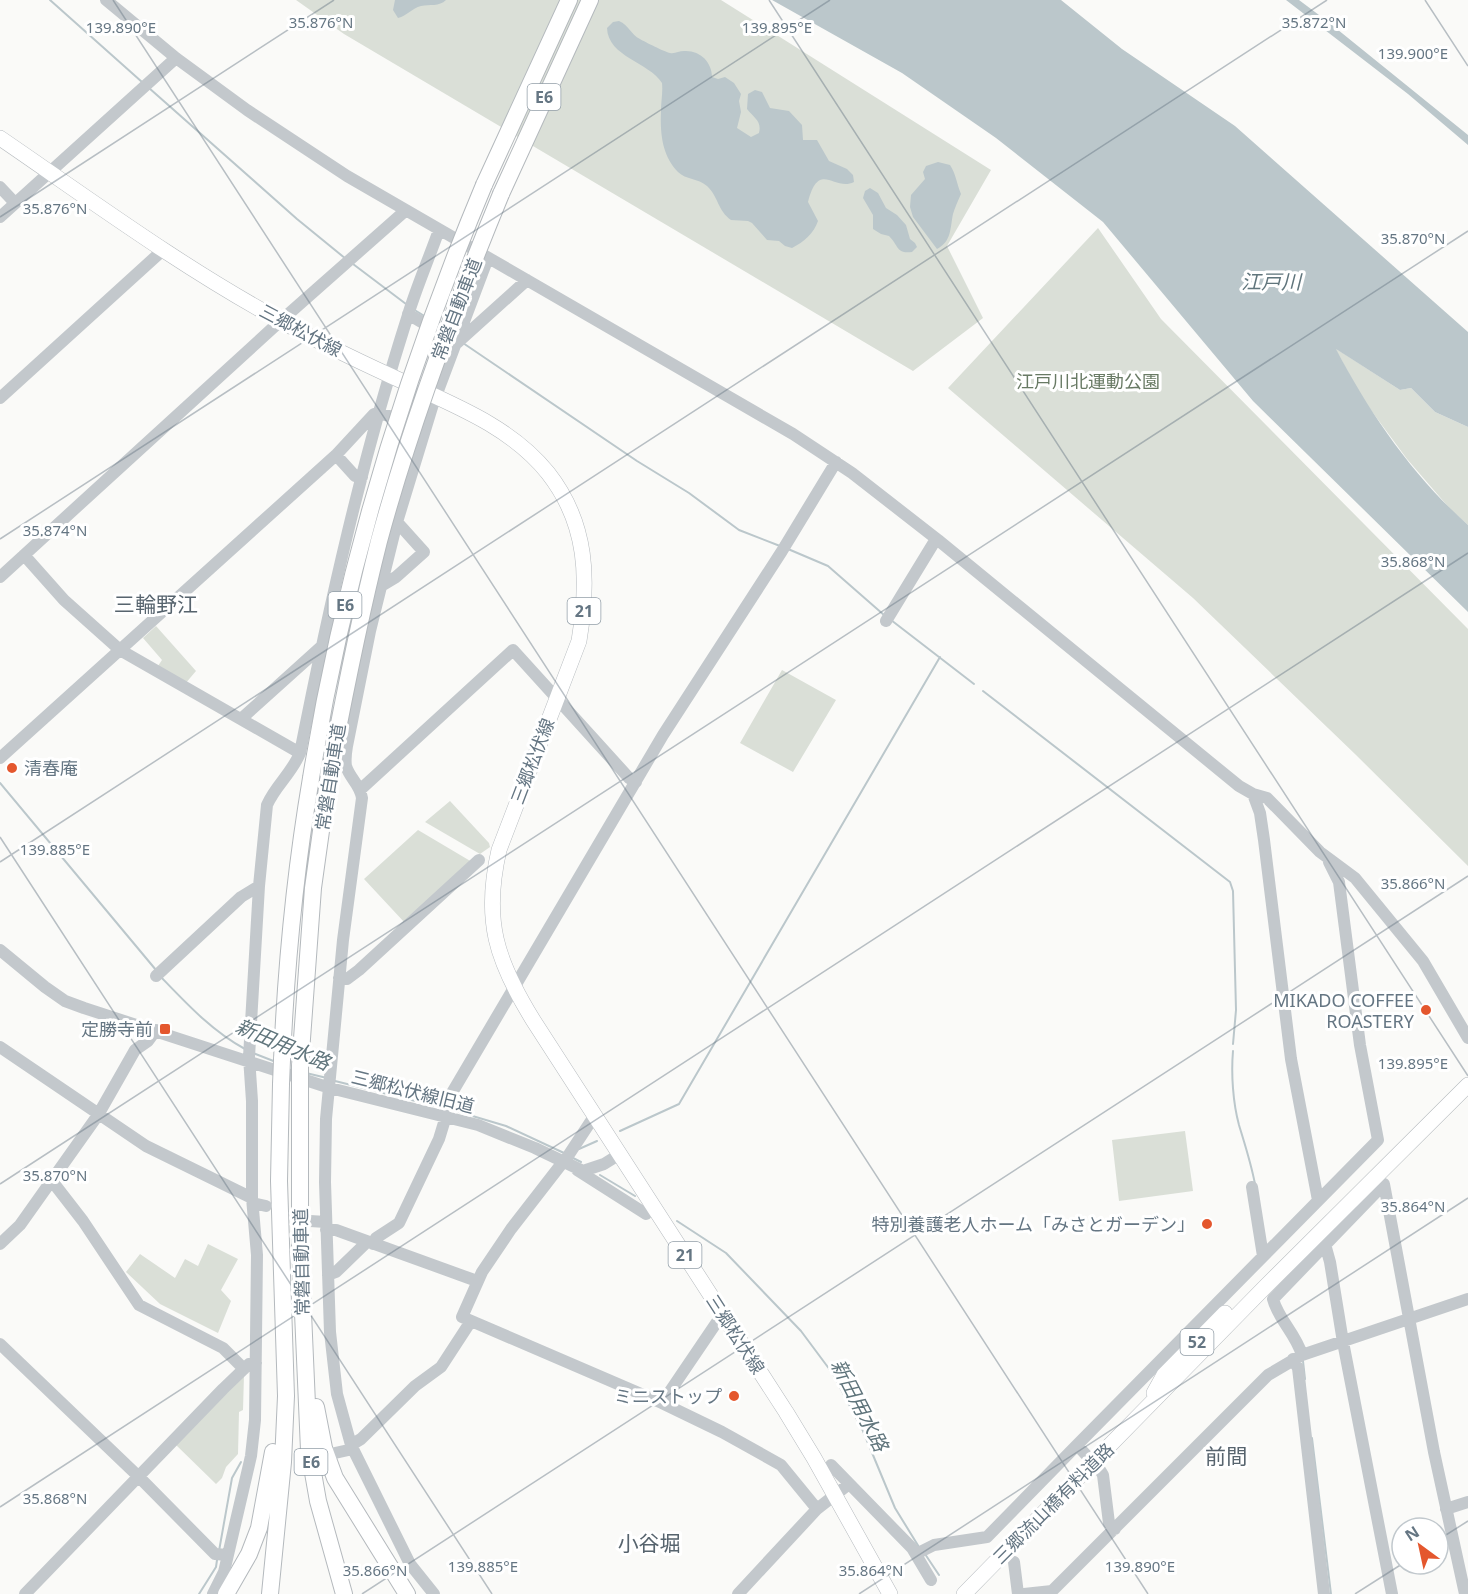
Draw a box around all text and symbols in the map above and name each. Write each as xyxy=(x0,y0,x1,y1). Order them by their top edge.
text: 35.876°N xyxy=(289,12,353,32)
text: 35.872°N xyxy=(1282,12,1346,32)
text: 139.890°E xyxy=(86,17,156,37)
text: 139.895°E xyxy=(742,17,812,37)
text: 139.900°E xyxy=(1378,43,1448,63)
road number: E6 xyxy=(528,84,560,110)
text: 35.876°N xyxy=(23,198,87,218)
text: 35.870°N xyxy=(1381,228,1445,248)
street label: 常磐自動車道 xyxy=(425,254,487,364)
water label: 江戸川 xyxy=(1241,268,1303,295)
street label: 三郷松伏線 xyxy=(256,298,346,362)
park label: 江戸川北運動公園 xyxy=(1016,369,1160,393)
text: 35.874°N xyxy=(23,520,87,540)
text: 35.868°N xyxy=(1381,551,1445,571)
district label: 三輪野江 xyxy=(114,590,198,618)
road number: E6 xyxy=(328,592,362,618)
road number: 21 xyxy=(568,598,600,624)
street label: 三郷松伏線 xyxy=(505,715,559,807)
street label: 常磐自動車道 xyxy=(310,722,350,832)
place label: 清春庵 xyxy=(24,756,78,780)
marker: 清春庵 xyxy=(5,761,19,775)
text: 139.885°E xyxy=(20,839,90,859)
text: 35.866°N xyxy=(1381,873,1445,893)
place label: MIKADO COFFEE ROASTERY xyxy=(1273,988,1415,1033)
marker: MIKADO COFFEE ROASTERY xyxy=(1419,1003,1433,1017)
water label: 新田用水路 xyxy=(232,1012,336,1077)
place label: 定勝寺前 xyxy=(81,1017,153,1041)
marker: 定勝寺前 xyxy=(158,1022,172,1036)
text: 139.895°E xyxy=(1378,1053,1448,1073)
street label: 三郷松伏線旧道 xyxy=(349,1064,477,1118)
text: 35.870°N xyxy=(23,1165,87,1185)
text: 35.864°N xyxy=(1381,1196,1445,1216)
street label: 常磐自動車道 xyxy=(288,1208,314,1316)
place label: 特別養護老人ホーム「みさとガーデン」 xyxy=(872,1212,1195,1236)
marker: 特別養護老人ホーム「みさとガーデン」 xyxy=(1200,1217,1214,1231)
road number: 21 xyxy=(668,1242,702,1268)
street label: 三郷松伏線 xyxy=(701,1290,771,1378)
road number: 52 xyxy=(1180,1329,1214,1355)
water label: 新田用水路 xyxy=(825,1354,896,1457)
place label: ミニストップ xyxy=(614,1384,722,1408)
marker: ミニストップ xyxy=(727,1389,741,1403)
street label: 三郷流山橋有料道路 xyxy=(987,1437,1119,1569)
district label: 前間 xyxy=(1205,1442,1247,1470)
road number: E6 xyxy=(294,1449,328,1475)
text: 35.868°N xyxy=(23,1488,87,1508)
north arrow xyxy=(1390,1516,1450,1576)
text: N xyxy=(1400,1521,1423,1546)
district label: 小谷堀 xyxy=(618,1529,681,1557)
text: 139.885°E xyxy=(448,1556,518,1576)
text: 139.890°E xyxy=(1105,1556,1175,1576)
text: 35.866°N xyxy=(343,1560,407,1580)
text: 35.864°N xyxy=(839,1560,903,1580)

